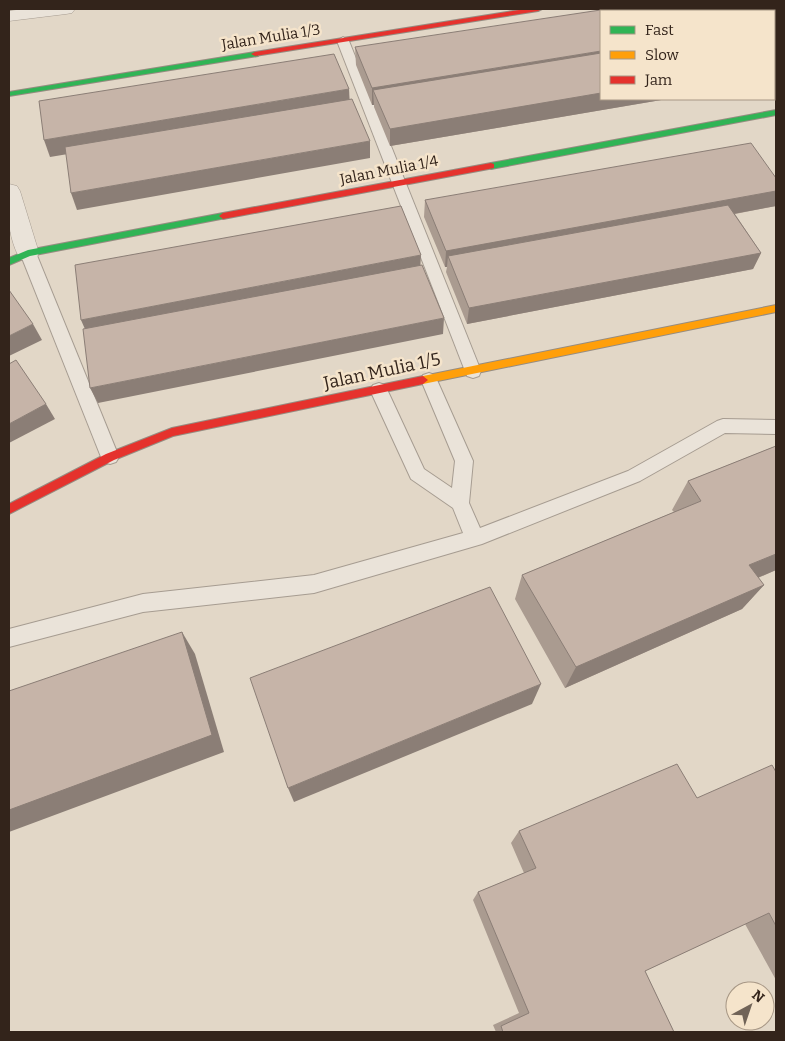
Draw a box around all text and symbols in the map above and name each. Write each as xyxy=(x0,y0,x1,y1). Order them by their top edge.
legend xyxy=(600,10,775,100)
street label: Jalan Mulia 1/3 xyxy=(219,20,322,54)
text: Fast xyxy=(645,21,674,39)
text: Slow xyxy=(645,46,680,64)
text: Jam xyxy=(644,71,673,89)
street label: Jalan Mulia 1/4 xyxy=(337,152,440,189)
street label: Jalan Mulia 1/5 xyxy=(321,348,442,394)
north arrow xyxy=(725,981,775,1031)
text: N xyxy=(748,986,768,1007)

